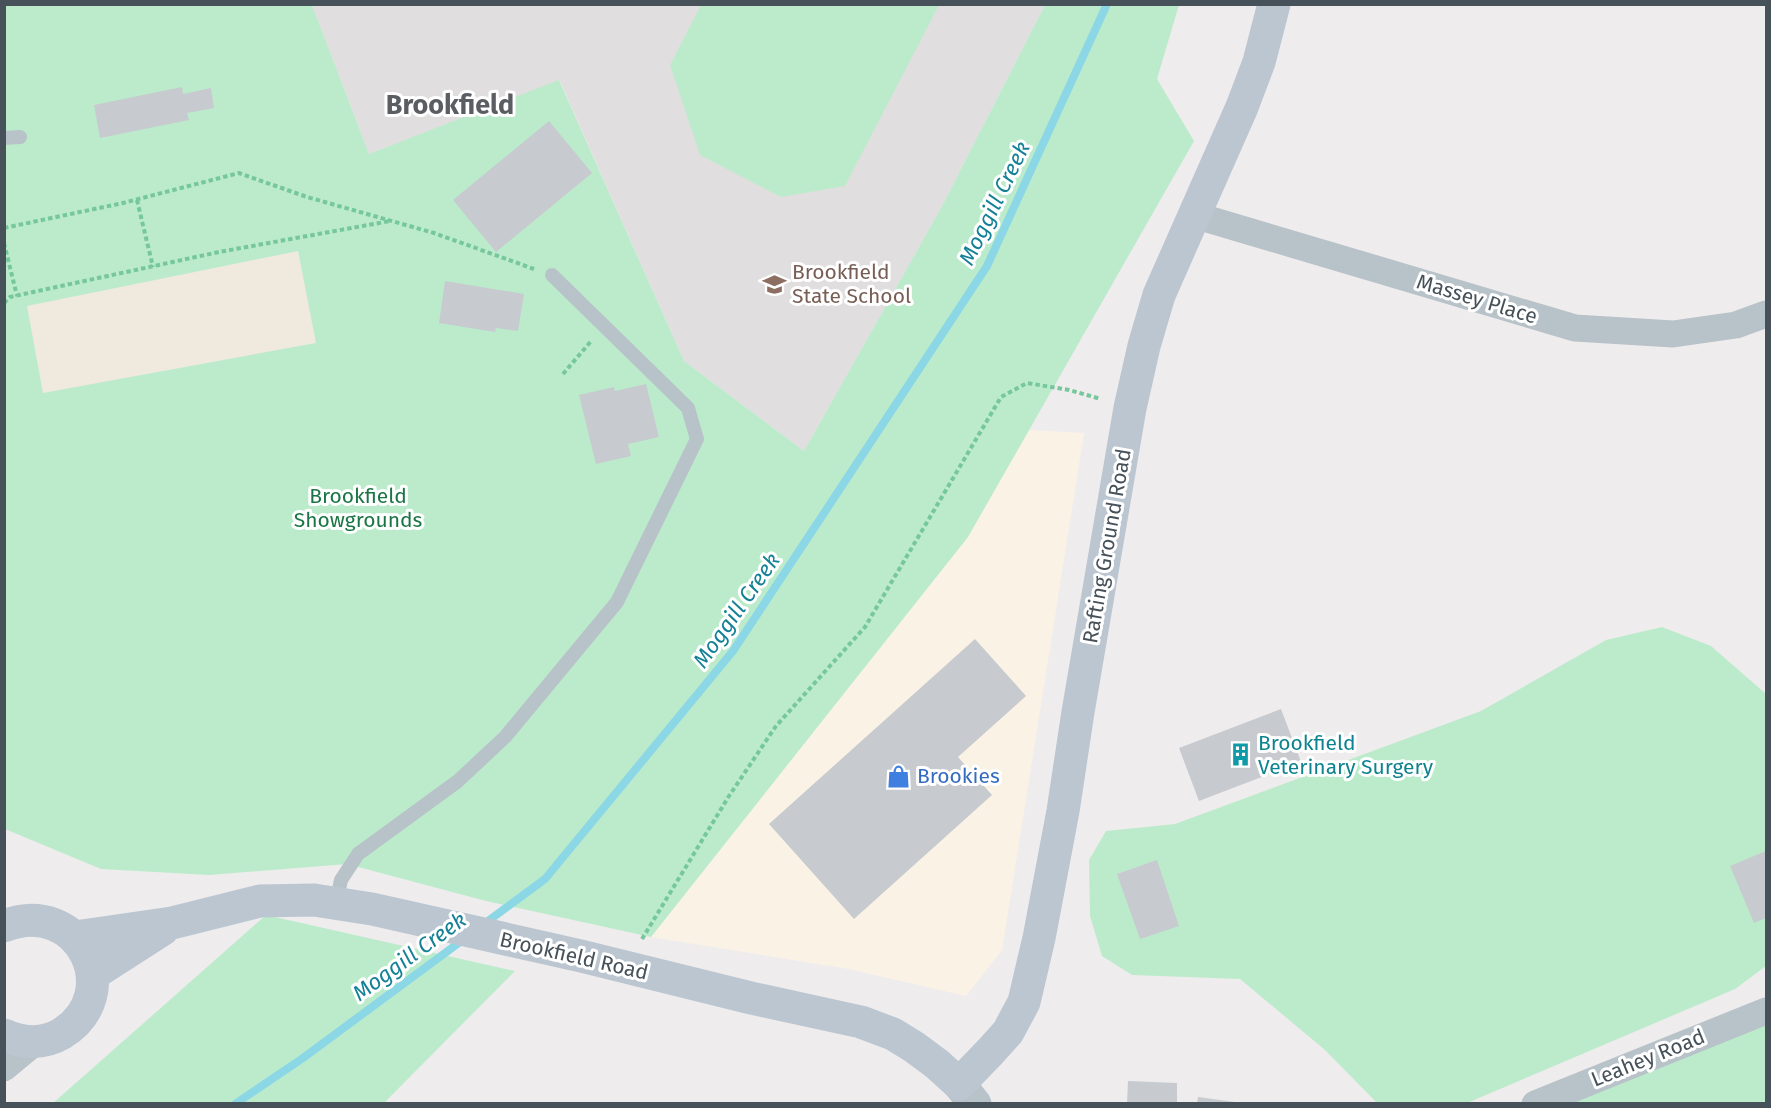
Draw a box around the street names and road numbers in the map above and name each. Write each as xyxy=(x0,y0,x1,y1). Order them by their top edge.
street label: Massey Place xyxy=(1414,268,1540,330)
street label: Rafting Ground Road xyxy=(1077,447,1137,645)
street label: Brookfield Road xyxy=(497,926,651,986)
street label: Leahey Road xyxy=(1587,1023,1709,1093)

